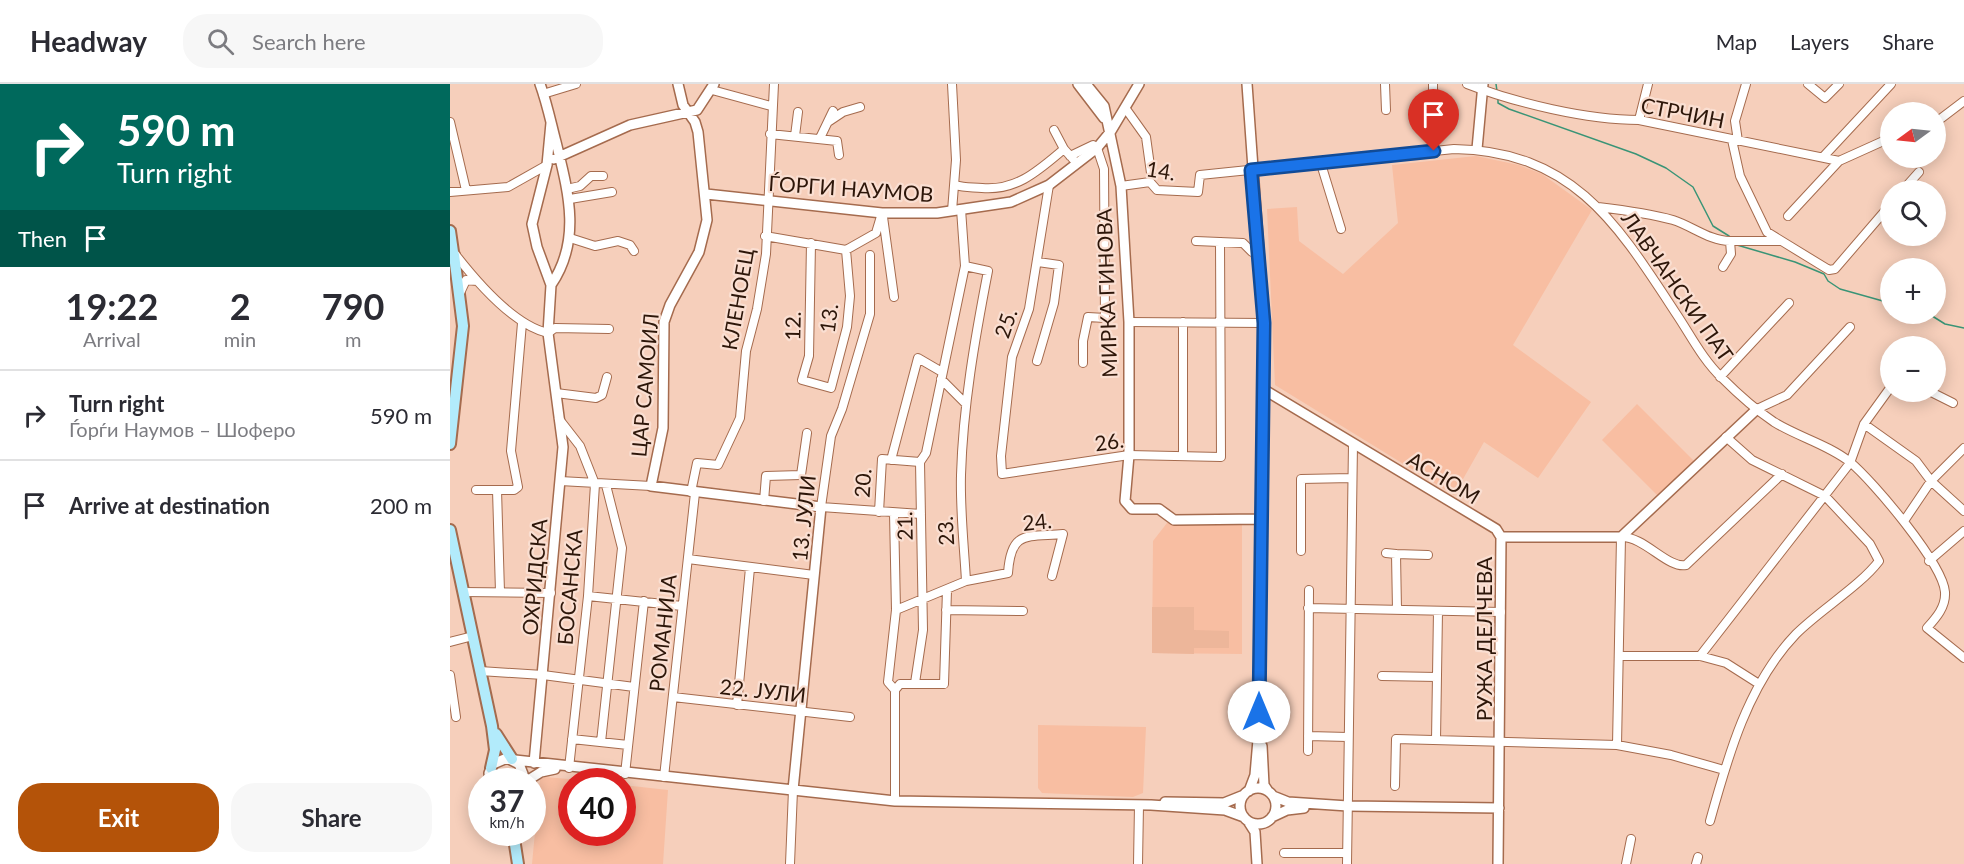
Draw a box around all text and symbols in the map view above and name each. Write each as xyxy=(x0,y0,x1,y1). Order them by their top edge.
search box xyxy=(183,14,603,68)
text: Headway xyxy=(30,24,147,58)
icon: search xyxy=(204,25,237,58)
text: Search here xyxy=(252,28,366,55)
text: Map xyxy=(1716,29,1757,54)
text: Layers xyxy=(1790,29,1849,54)
text: Share xyxy=(1882,29,1934,54)
pin xyxy=(1408,89,1459,151)
street label: СТРЧИН xyxy=(1639,92,1727,132)
icon: arrive xyxy=(1417,98,1450,131)
north arrow xyxy=(1880,102,1946,168)
map controls xyxy=(1880,102,1946,402)
text: 590 m xyxy=(117,105,235,155)
icon: right xyxy=(18,108,96,186)
street label: 14. xyxy=(1145,155,1177,185)
text: Turn right xyxy=(117,156,232,189)
street label: ЃОРГИ НАУМОВ xyxy=(768,170,934,206)
button: search xyxy=(1880,180,1946,246)
street label: ЛАВЧАНСКИ ПАТ xyxy=(1616,205,1739,366)
street label: МИРКА ГИНОВА xyxy=(1091,207,1121,378)
icon: arrive xyxy=(79,222,112,255)
text: Then xyxy=(18,225,67,252)
street label: КЛЕНОЕЦ xyxy=(716,246,758,352)
button: + xyxy=(1880,258,1946,324)
text: 19:22 xyxy=(66,284,158,328)
text: 2 xyxy=(230,284,251,328)
text: 790 xyxy=(322,284,384,328)
street label: 13. xyxy=(814,302,842,334)
street label: 25. xyxy=(988,305,1022,341)
street label: 12. xyxy=(779,311,805,341)
street label: ЦАР САМОИЛ xyxy=(625,312,663,458)
text: Arrival xyxy=(83,327,141,351)
text: min xyxy=(224,327,256,351)
text: m xyxy=(345,327,361,351)
button: − xyxy=(1880,336,1946,402)
text: Turn right xyxy=(69,390,164,417)
icon: right xyxy=(18,399,51,432)
text: 590 m xyxy=(370,402,432,429)
text: Ѓорѓи Наумов – Шоферо xyxy=(69,417,296,441)
street label: 26. xyxy=(1093,427,1125,455)
street label: АСНОМ xyxy=(1403,446,1485,508)
street label: 20. xyxy=(849,467,875,499)
street label: 13. ЈУЛИ xyxy=(786,474,820,562)
icon: arrive xyxy=(18,489,51,522)
text: Arrive at destination xyxy=(69,492,270,519)
text: 200 m xyxy=(370,492,432,519)
street label: 24. xyxy=(1021,507,1053,535)
street label: 21. xyxy=(891,511,917,541)
street label: 23. xyxy=(932,516,958,546)
street label: ОХРИДСКА xyxy=(516,517,552,636)
street label: БОСАНСКА xyxy=(551,527,587,646)
street label: РУЖА ДЕЛЧЕВА xyxy=(1471,556,1496,721)
street label: РОМАНИЈА xyxy=(643,572,681,693)
street label: 22. ЈУЛИ xyxy=(719,673,807,707)
position arrow xyxy=(1227,680,1291,744)
speed limit sign: 40 xyxy=(558,768,636,846)
text: 37 xyxy=(490,782,524,818)
button: Exit xyxy=(18,783,219,852)
button: Share xyxy=(231,783,432,852)
text: km/h xyxy=(489,813,525,831)

